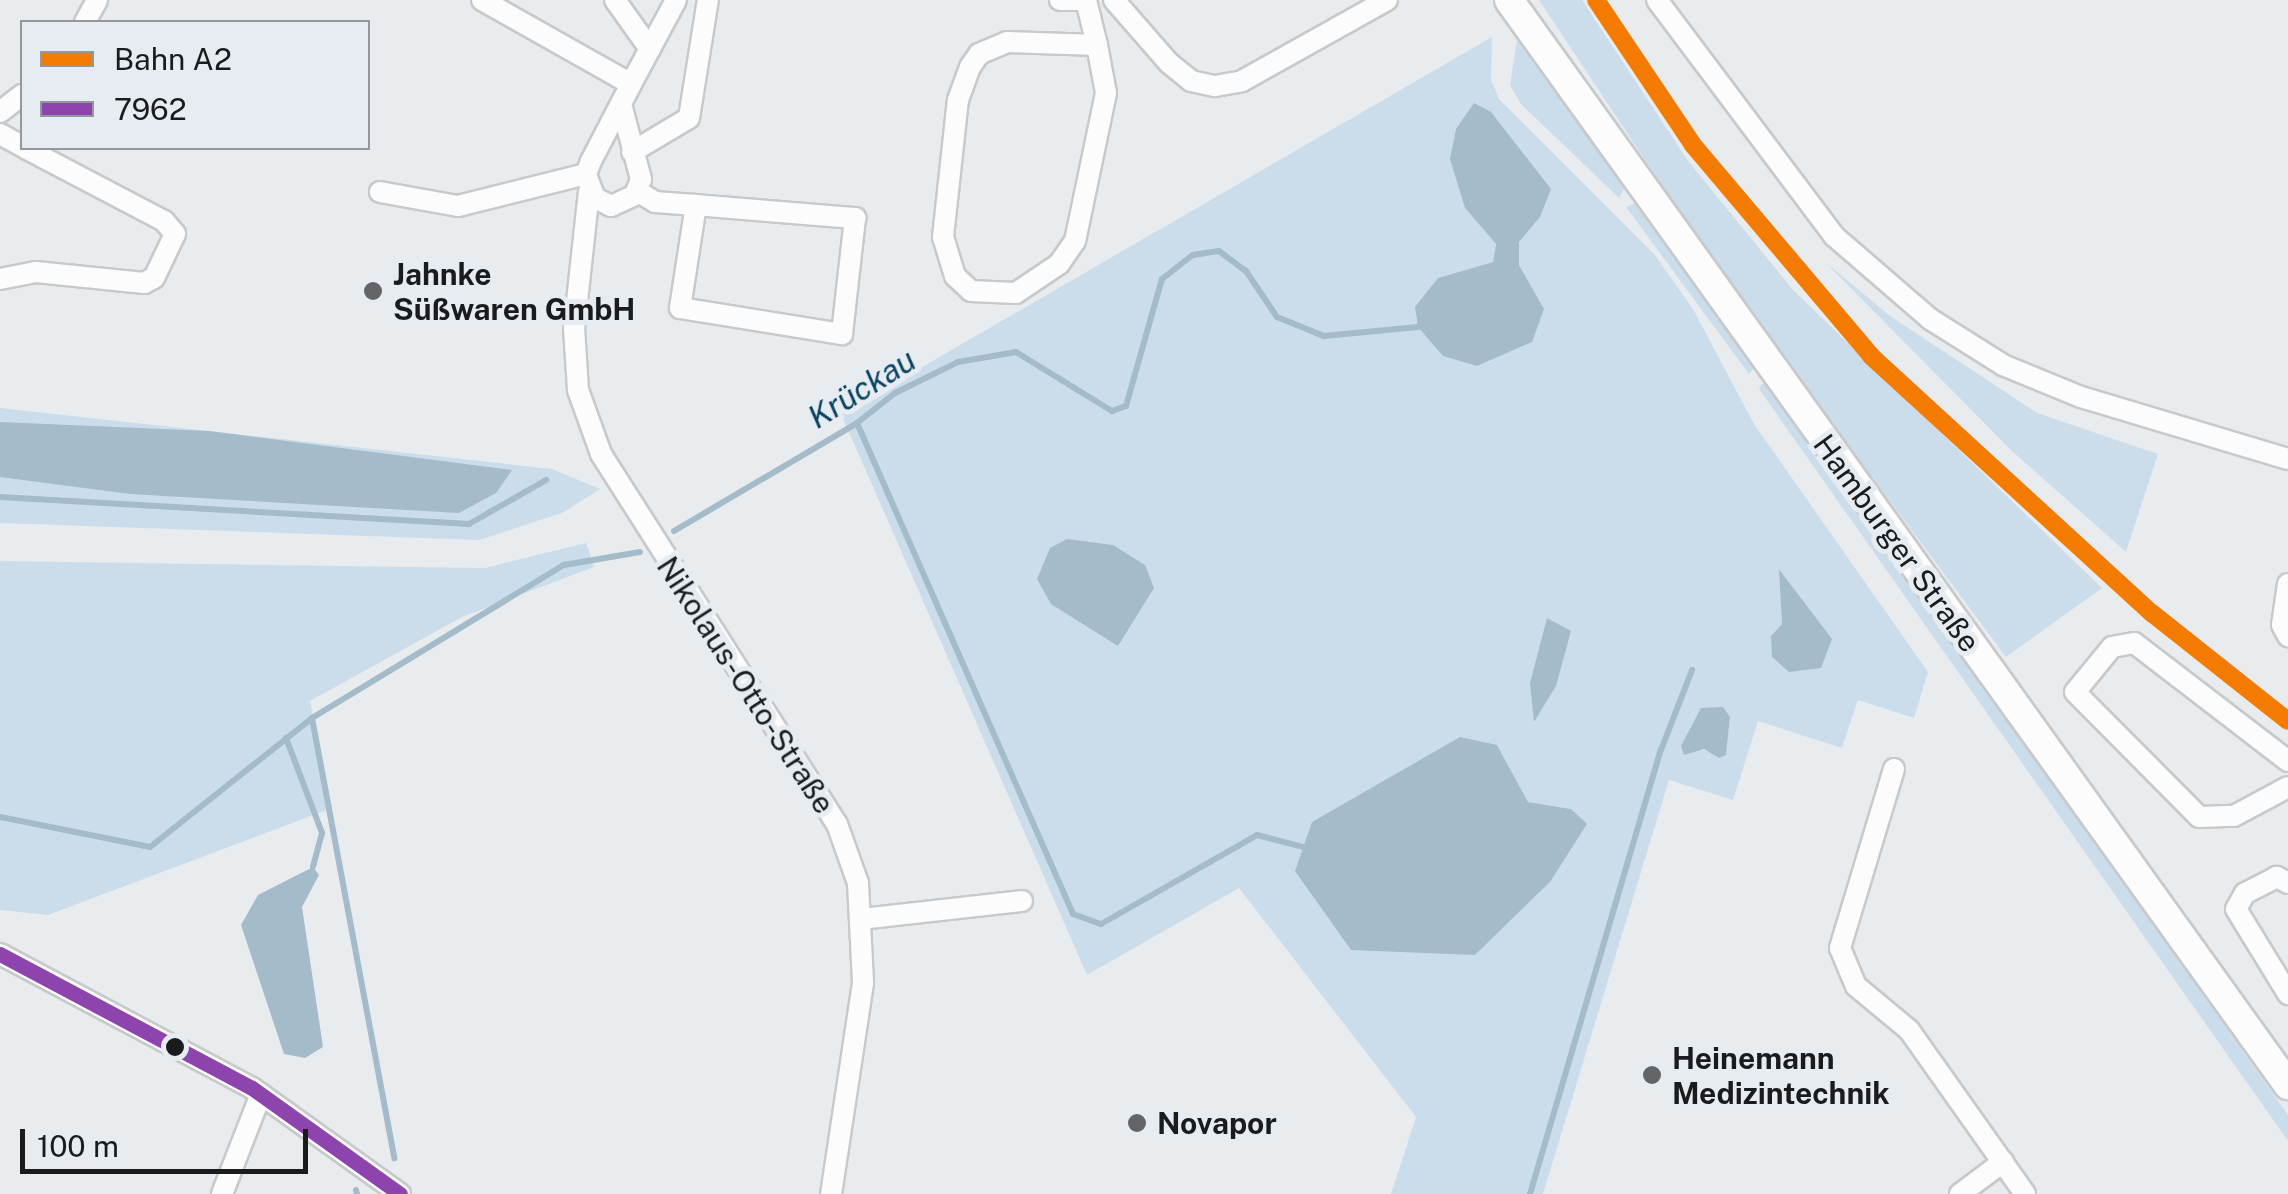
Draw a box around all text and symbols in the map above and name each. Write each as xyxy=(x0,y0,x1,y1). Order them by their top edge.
legend xyxy=(20,20,370,150)
text: Bahn A2 xyxy=(114,41,232,77)
text: 7962 xyxy=(114,91,187,127)
place label: Jahnke Süßwaren GmbH xyxy=(393,256,635,326)
marker: Jahnke Süßwaren GmbH xyxy=(362,280,384,302)
water label: Krückau xyxy=(801,341,923,437)
street label: Hamburger Straße xyxy=(1806,427,1988,659)
street label: Nikolaus-Otto-Straße xyxy=(650,550,842,820)
unlabelled marker xyxy=(165,1037,185,1057)
place label: Heinemann Medizintechnik xyxy=(1672,1040,1890,1110)
marker: Heinemann Medizintechnik xyxy=(1641,1064,1663,1086)
place label: Novapor xyxy=(1157,1105,1277,1141)
scale bar xyxy=(25,1109,312,1171)
marker: Novapor xyxy=(1126,1112,1148,1134)
text: 100 m xyxy=(37,1128,119,1164)

